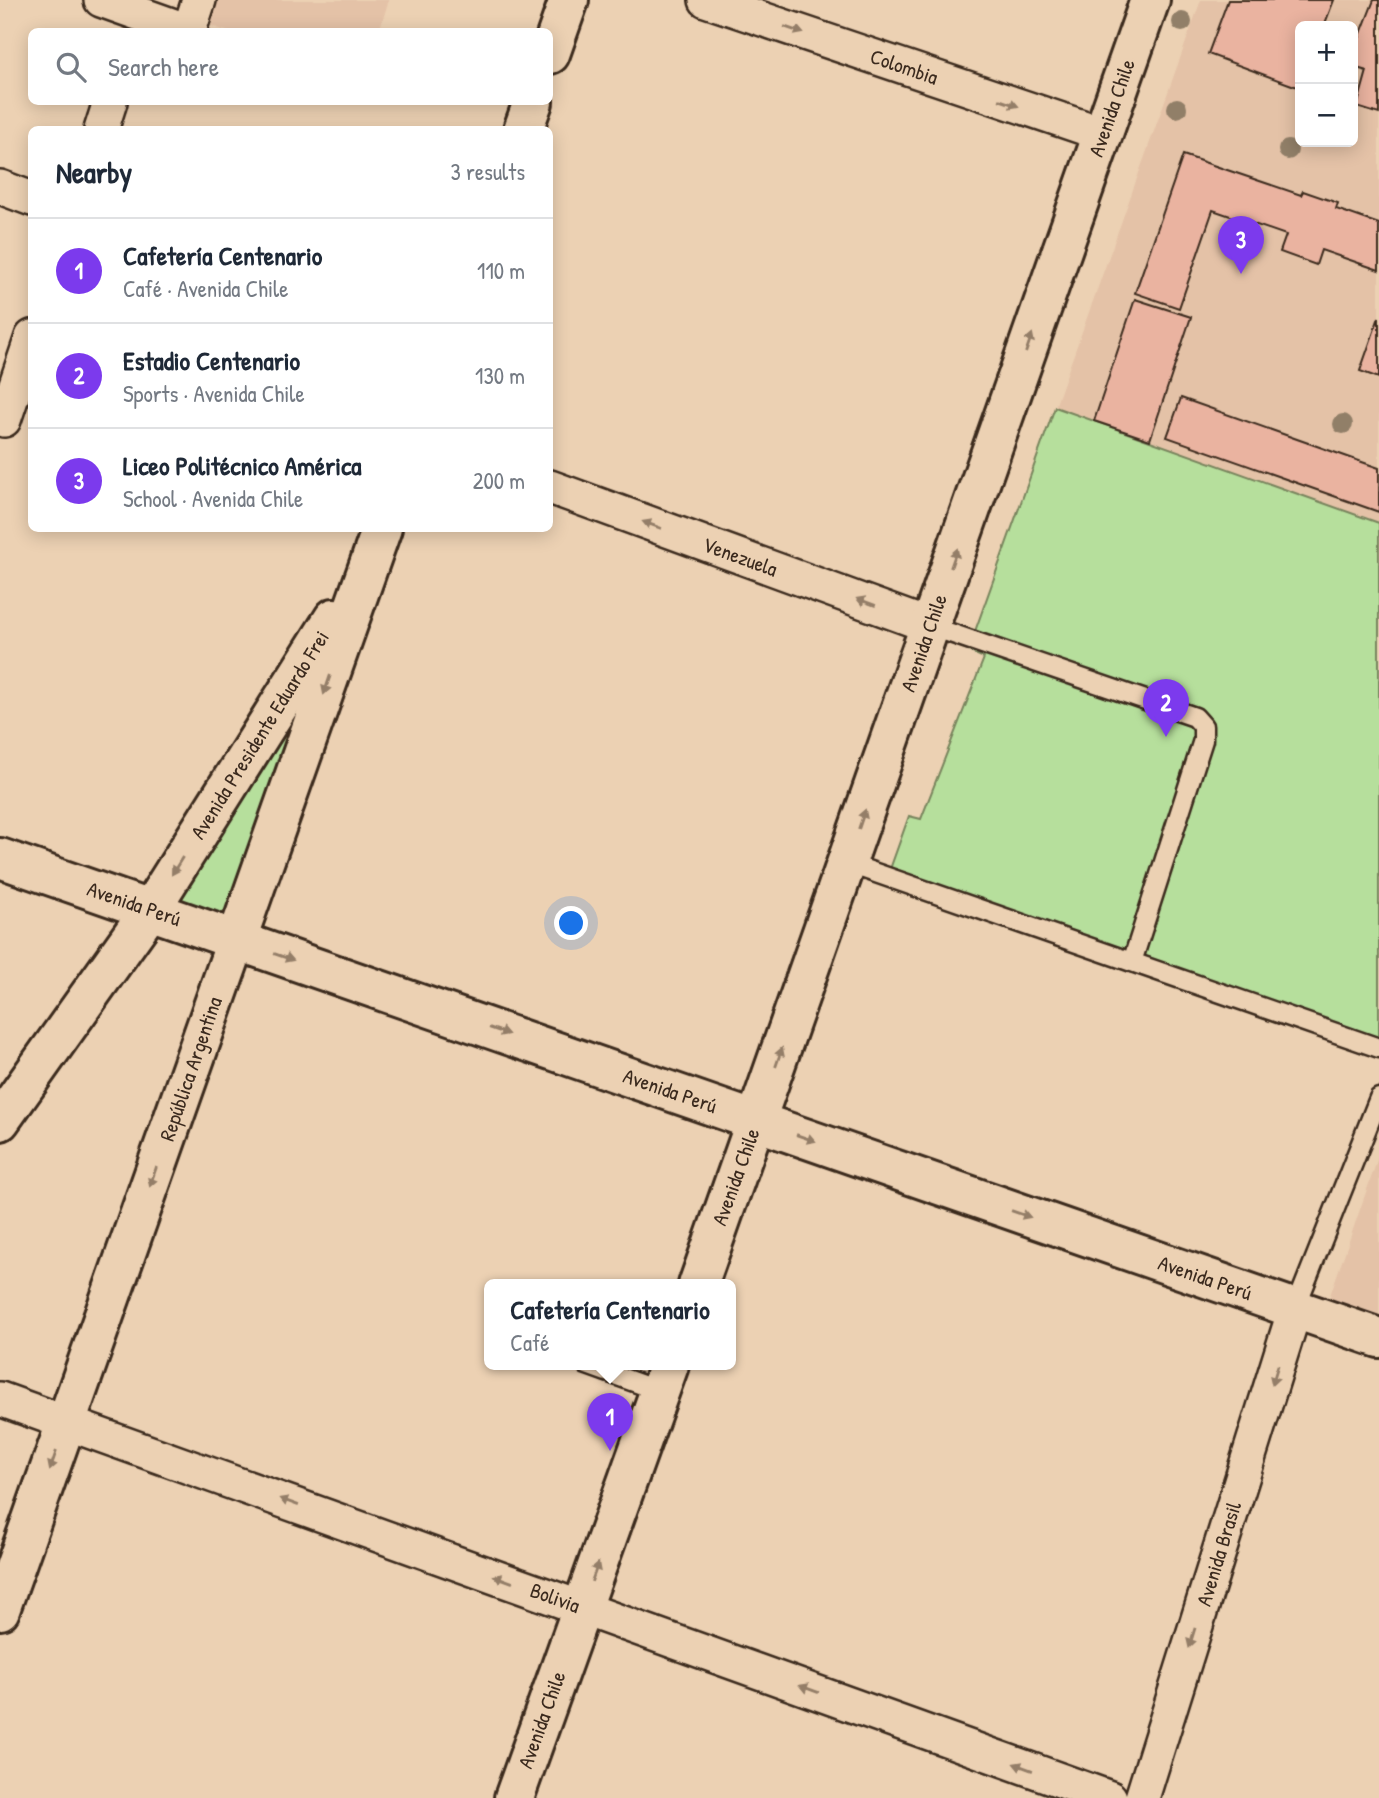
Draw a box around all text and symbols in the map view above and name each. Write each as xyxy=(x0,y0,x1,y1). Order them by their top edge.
map controls xyxy=(1295,21,1358,147)
button: + xyxy=(1295,21,1358,84)
one-way arrow xyxy=(783,25,804,36)
search box xyxy=(28,28,553,105)
street label: Colombia xyxy=(866,41,942,92)
icon: search xyxy=(52,48,90,86)
text: Search here xyxy=(108,49,219,84)
street label: Avenida Chile xyxy=(1081,55,1142,161)
button: − xyxy=(1295,84,1358,147)
one-way arrow xyxy=(999,98,1020,108)
text: Nearby xyxy=(56,152,132,192)
text: 3 results xyxy=(450,156,525,187)
pin: 3 xyxy=(1218,216,1264,274)
text: Cafetería Centenario xyxy=(123,238,322,273)
text: 1 xyxy=(75,255,83,286)
text: 110 m xyxy=(477,255,525,286)
text: Café · Avenida Chile xyxy=(123,273,288,304)
one-way arrow xyxy=(1024,333,1035,354)
text: Estadio Centenario xyxy=(123,343,300,378)
text: 2 xyxy=(74,360,84,391)
text: 130 m xyxy=(475,360,525,391)
text: Sports · Avenida Chile xyxy=(123,378,305,409)
text: Liceo Politécnico América xyxy=(123,448,361,483)
text: 3 xyxy=(74,465,84,496)
text: 200 m xyxy=(473,465,525,496)
text: School · Avenida Chile xyxy=(123,483,303,514)
one-way arrow xyxy=(642,519,663,530)
street label: Venezuela xyxy=(699,530,782,583)
one-way arrow xyxy=(949,547,960,568)
street label: Avenida Chile xyxy=(893,590,954,696)
one-way arrow xyxy=(855,597,876,608)
street label: Avenida Presidente Eduardo Frei xyxy=(183,625,336,845)
one-way arrow xyxy=(321,675,332,696)
pin: 2 xyxy=(1143,679,1189,737)
one-way arrow xyxy=(857,808,868,829)
one-way arrow xyxy=(171,857,184,876)
street label: Avenida Perú xyxy=(83,874,185,933)
your location xyxy=(554,906,588,940)
one-way arrow xyxy=(273,952,294,963)
street label: República Argentina xyxy=(152,993,229,1145)
one-way arrow xyxy=(488,1026,509,1037)
one-way arrow xyxy=(774,1046,785,1067)
street label: Avenida Perú xyxy=(619,1061,721,1120)
street label: Avenida Chile xyxy=(705,1124,767,1229)
one-way arrow xyxy=(796,1133,817,1144)
one-way arrow xyxy=(147,1167,158,1188)
one-way arrow xyxy=(1010,1208,1031,1219)
street label: Avenida Perú xyxy=(1154,1248,1256,1307)
popup xyxy=(484,1279,736,1370)
text: Cafetería Centenario xyxy=(510,1292,710,1327)
text: Café xyxy=(510,1327,549,1358)
one-way arrow xyxy=(1269,1364,1279,1385)
pin: 1 xyxy=(587,1393,633,1451)
one-way arrow xyxy=(47,1450,58,1471)
one-way arrow xyxy=(278,1496,299,1507)
street label: Avenida Brasil xyxy=(1189,1498,1248,1610)
one-way arrow xyxy=(590,1562,601,1583)
one-way arrow xyxy=(492,1573,513,1584)
street label: Bolivia xyxy=(526,1575,584,1620)
one-way arrow xyxy=(1187,1628,1197,1649)
street label: Avenida Chile xyxy=(511,1667,573,1772)
one-way arrow xyxy=(799,1683,820,1694)
one-way arrow xyxy=(1013,1761,1034,1772)

